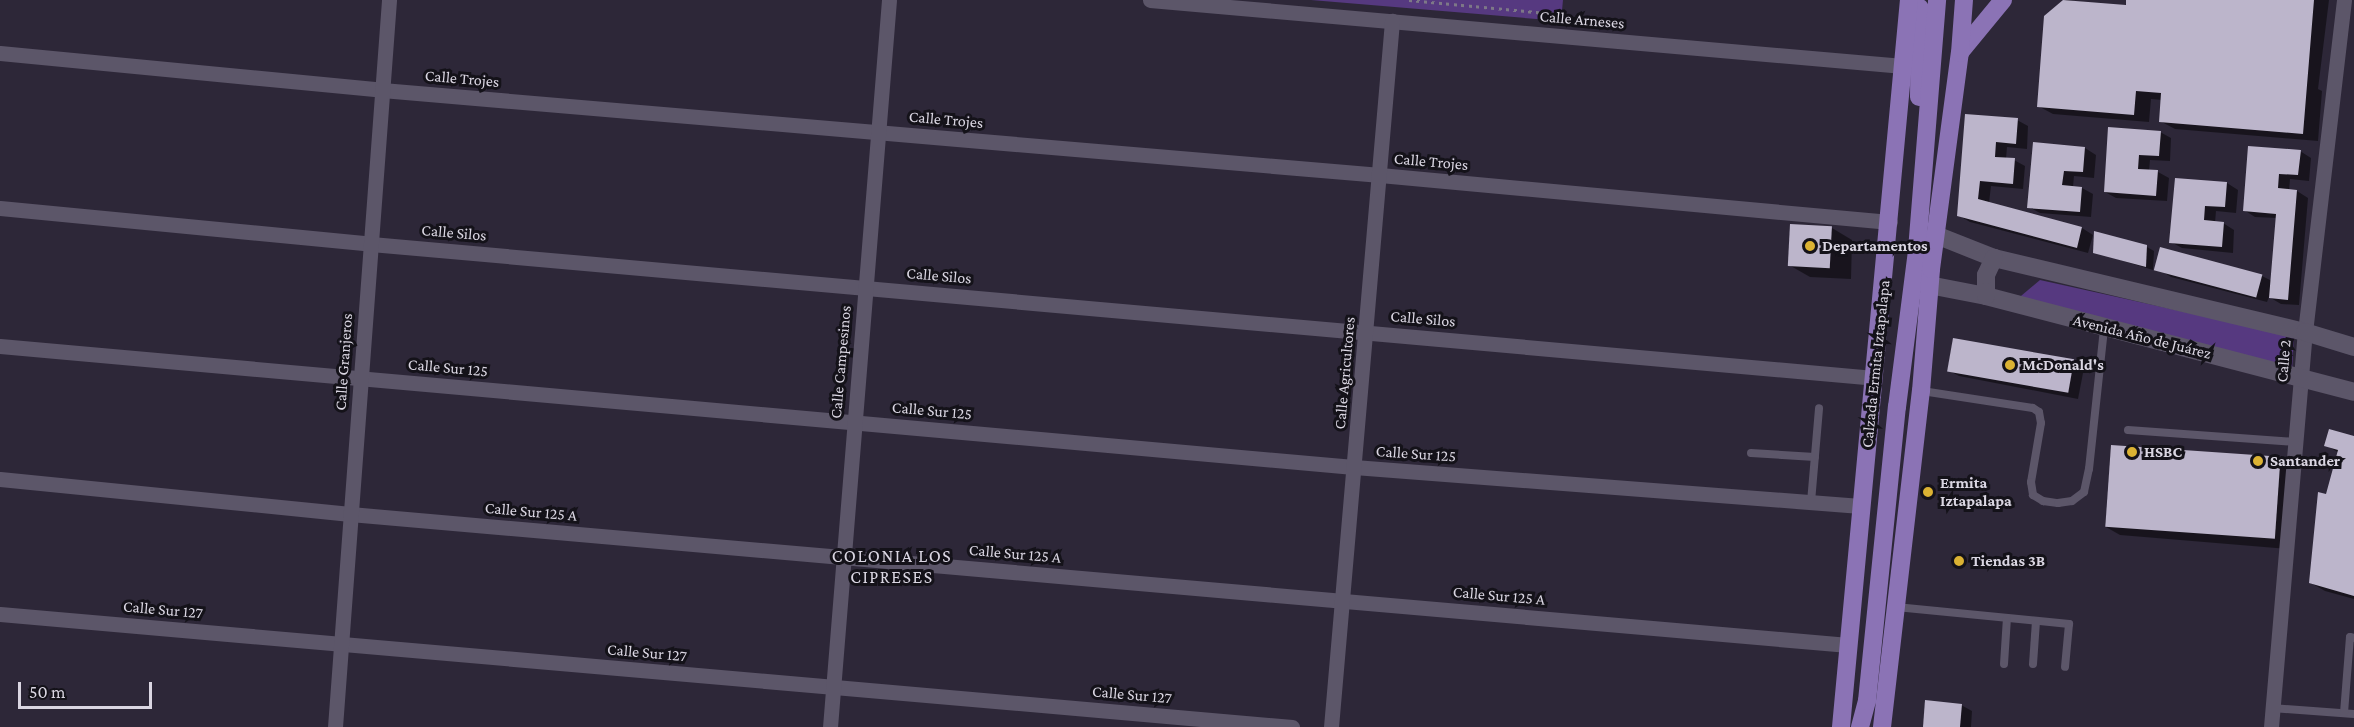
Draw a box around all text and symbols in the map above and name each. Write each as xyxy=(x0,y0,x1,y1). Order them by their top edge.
street label: Calle Arneses xyxy=(1539,7,1625,33)
street label: Calle Trojes xyxy=(424,66,500,92)
street label: Calle Trojes xyxy=(908,107,984,133)
street label: Calle Trojes xyxy=(1393,149,1469,175)
street label: Calle Silos xyxy=(421,221,487,245)
place label: Departamentos xyxy=(1822,236,1928,256)
marker: Departamentos xyxy=(1803,239,1817,253)
street label: Calle Silos xyxy=(906,264,972,288)
street label: Calzada Ermita Iztapalapa xyxy=(1858,279,1894,449)
street label: Calle Campesinos xyxy=(826,305,856,419)
street label: Calle Silos xyxy=(1390,307,1456,331)
street label: Avenida Año de Juárez xyxy=(2071,311,2213,363)
street label: Calle Granjeros xyxy=(331,313,357,411)
street label: Calle Agricultores xyxy=(1331,316,1359,430)
street label: Calle 2 xyxy=(2273,339,2295,383)
street label: Calle Sur 125 xyxy=(407,355,489,381)
place label: McDonald's xyxy=(2022,355,2104,375)
marker: McDonald's xyxy=(2003,358,2017,372)
street label: Calle Sur 125 xyxy=(891,398,973,424)
street label: Calle Sur 125 xyxy=(1375,442,1457,466)
place label: HSBC xyxy=(2144,442,2182,462)
marker: HSBC xyxy=(2125,445,2139,459)
place label: Santander xyxy=(2270,451,2340,471)
marker: Santander xyxy=(2251,454,2265,468)
place label: Ermita Iztapalapa xyxy=(1940,473,2012,511)
marker: Ermita Iztapalapa xyxy=(1921,485,1935,499)
street label: Calle Sur 125 A xyxy=(484,498,578,526)
street label: Calle Sur 125 A xyxy=(968,540,1062,568)
district label: COLONIA LOS CIPRESES xyxy=(832,546,952,588)
place label: Tiendas 3B xyxy=(1971,551,2045,571)
marker: Tiendas 3B xyxy=(1952,554,1966,568)
street label: Calle Sur 125 A xyxy=(1452,582,1546,610)
street label: Calle Sur 127 xyxy=(122,597,204,623)
street label: Calle Sur 127 xyxy=(606,640,688,666)
scale bar xyxy=(21,670,154,708)
text: 50 m xyxy=(29,682,66,702)
street label: Calle Sur 127 xyxy=(1091,682,1173,708)

